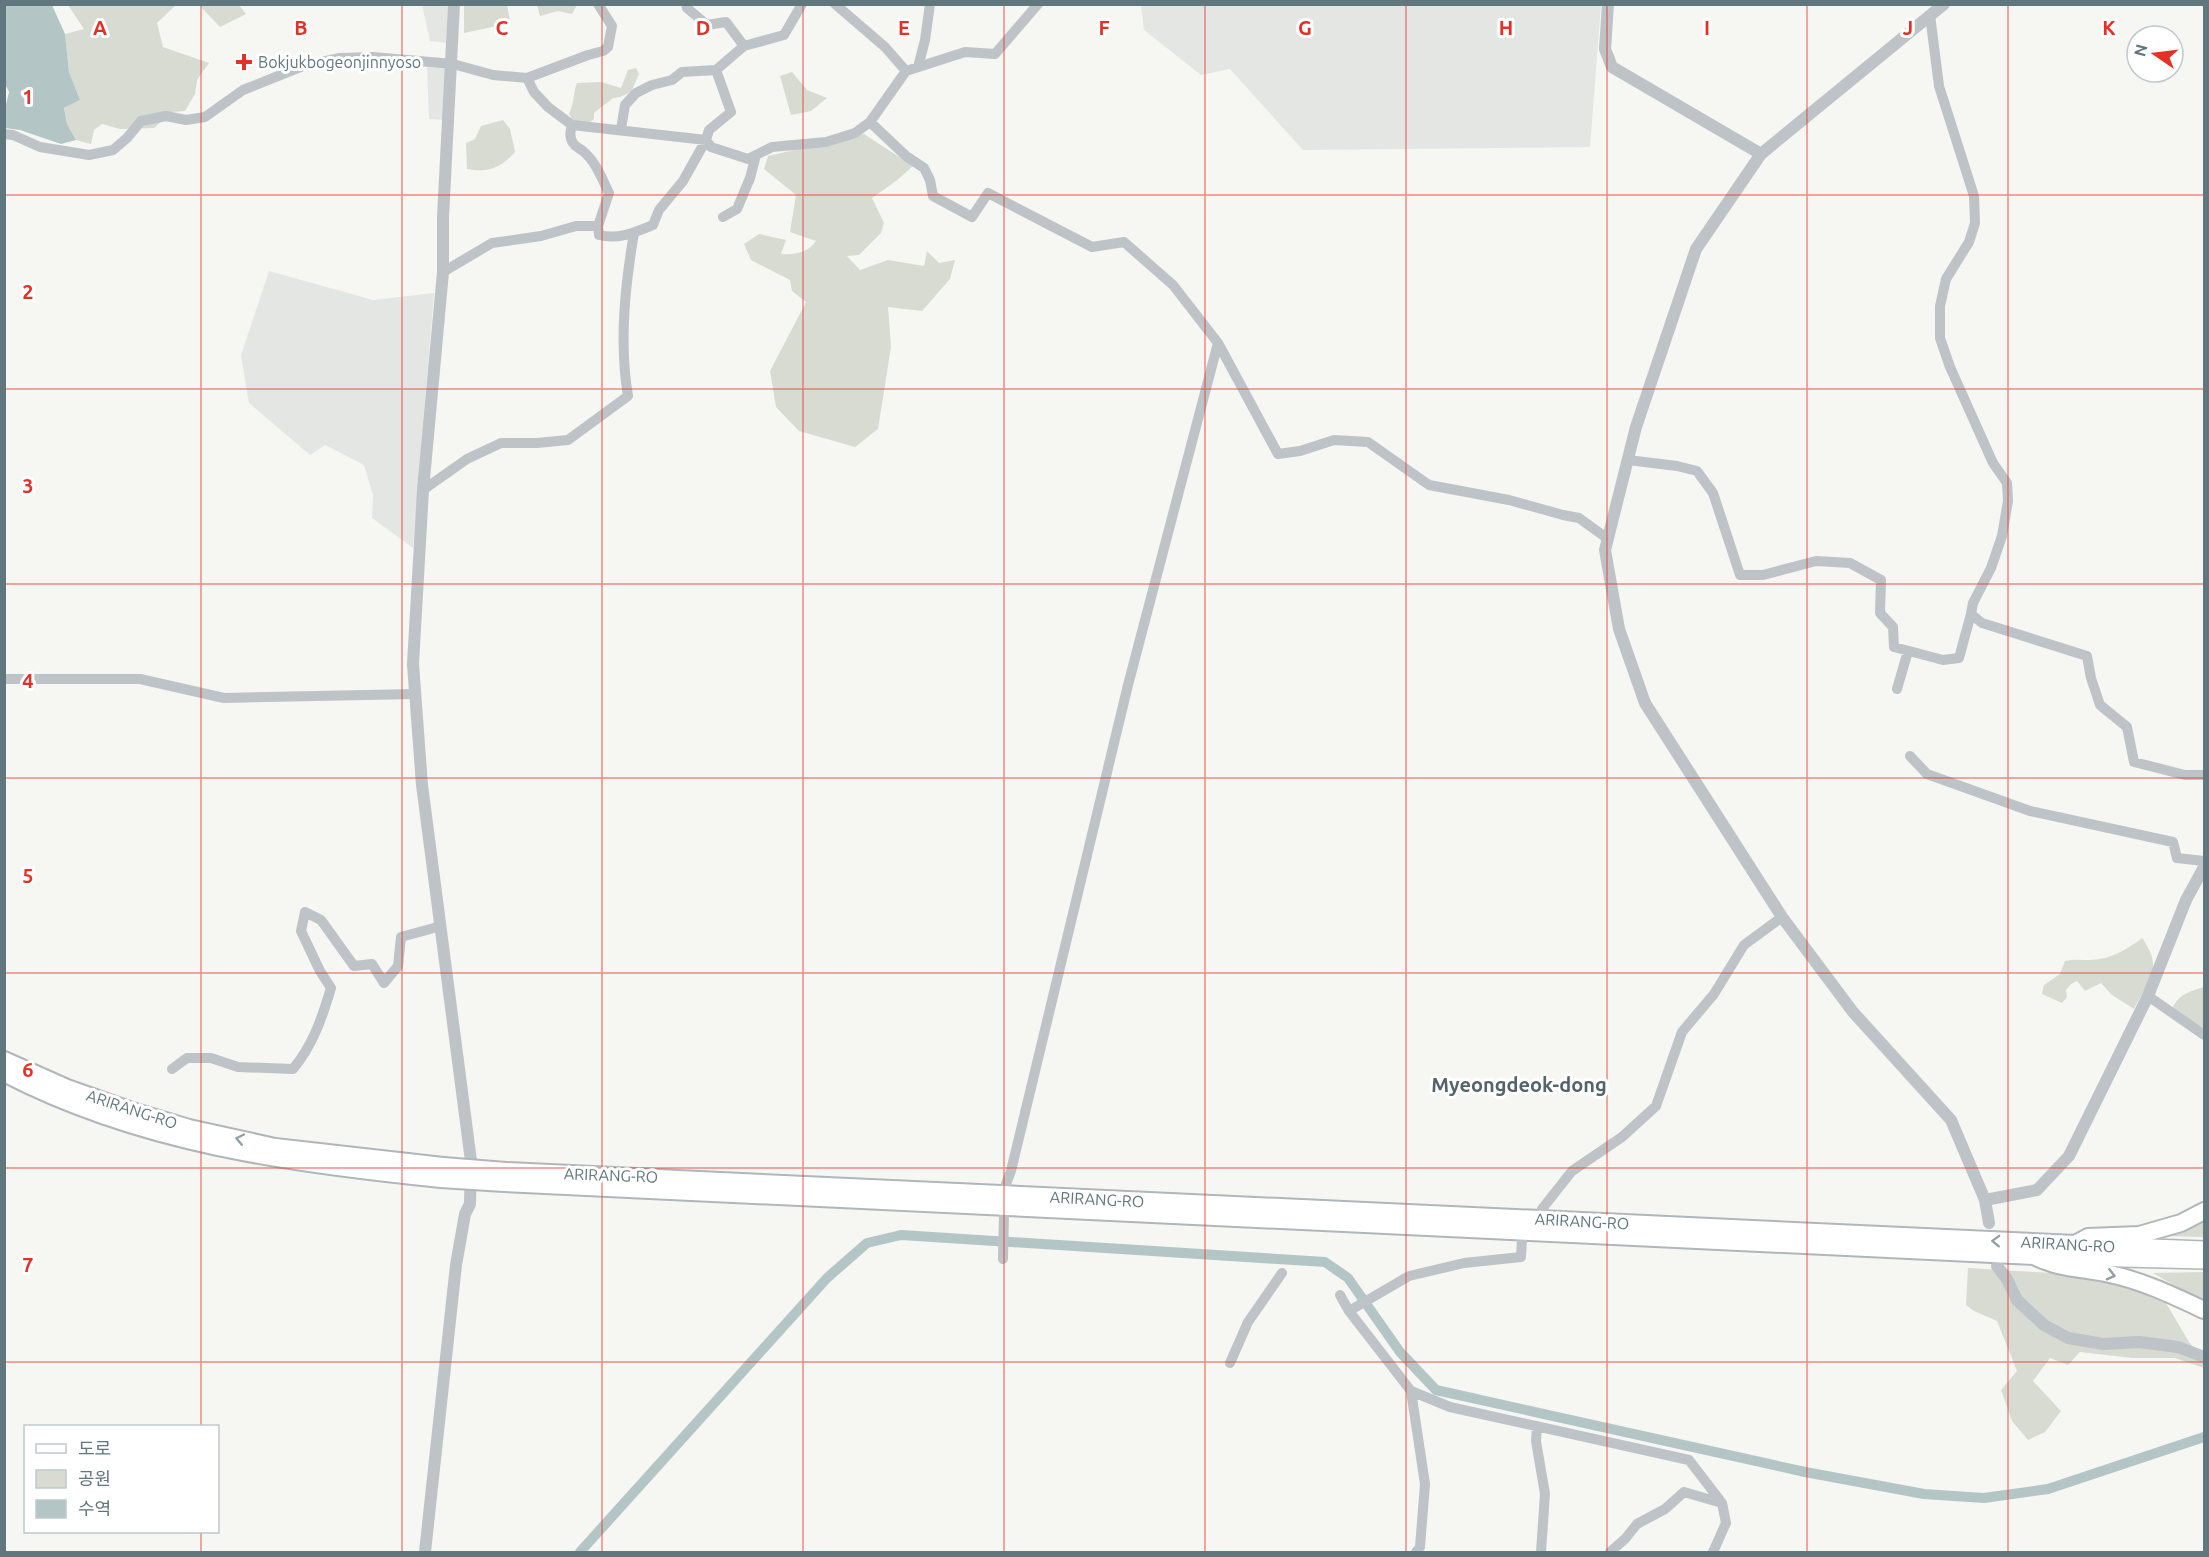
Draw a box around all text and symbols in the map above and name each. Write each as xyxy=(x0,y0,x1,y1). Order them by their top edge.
text: A xyxy=(93,16,107,39)
text: B xyxy=(294,16,308,39)
text: C xyxy=(496,16,509,39)
text: D xyxy=(696,16,710,39)
text: E xyxy=(898,16,910,39)
text: F xyxy=(1098,16,1110,39)
text: G xyxy=(1298,16,1312,39)
text: H xyxy=(1499,16,1513,39)
text: I xyxy=(1704,16,1710,39)
text: J xyxy=(1903,16,1913,39)
text: K xyxy=(2102,16,2116,39)
north arrow xyxy=(2125,24,2185,84)
text: N xyxy=(2130,42,2151,58)
marker: Bokjukbogeonjinnyoso xyxy=(235,53,253,71)
place label: Bokjukbogeonjinnyoso xyxy=(258,53,421,71)
text: 1 xyxy=(22,85,34,108)
text: 2 xyxy=(22,280,34,303)
text: 3 xyxy=(22,474,34,497)
text: 4 xyxy=(22,669,34,692)
text: 5 xyxy=(22,864,34,887)
text: 6 xyxy=(22,1058,34,1081)
district label: Myeongdeok-dong xyxy=(1431,1073,1607,1096)
street label: ARIRANG-RO xyxy=(84,1086,180,1132)
one-way arrow xyxy=(235,1133,245,1146)
street label: ARIRANG-RO xyxy=(564,1164,658,1186)
street label: ARIRANG-RO xyxy=(1049,1188,1145,1210)
street label: ARIRANG-RO xyxy=(1534,1210,1630,1232)
street label: ARIRANG-RO xyxy=(2020,1233,2116,1255)
one-way arrow xyxy=(1991,1235,2000,1247)
text: 7 xyxy=(22,1253,34,1276)
one-way arrow xyxy=(2106,1267,2116,1280)
legend xyxy=(24,1425,219,1533)
text: 도로 xyxy=(78,1438,111,1458)
text: 공원 xyxy=(78,1468,111,1488)
text: 수역 xyxy=(78,1498,111,1518)

